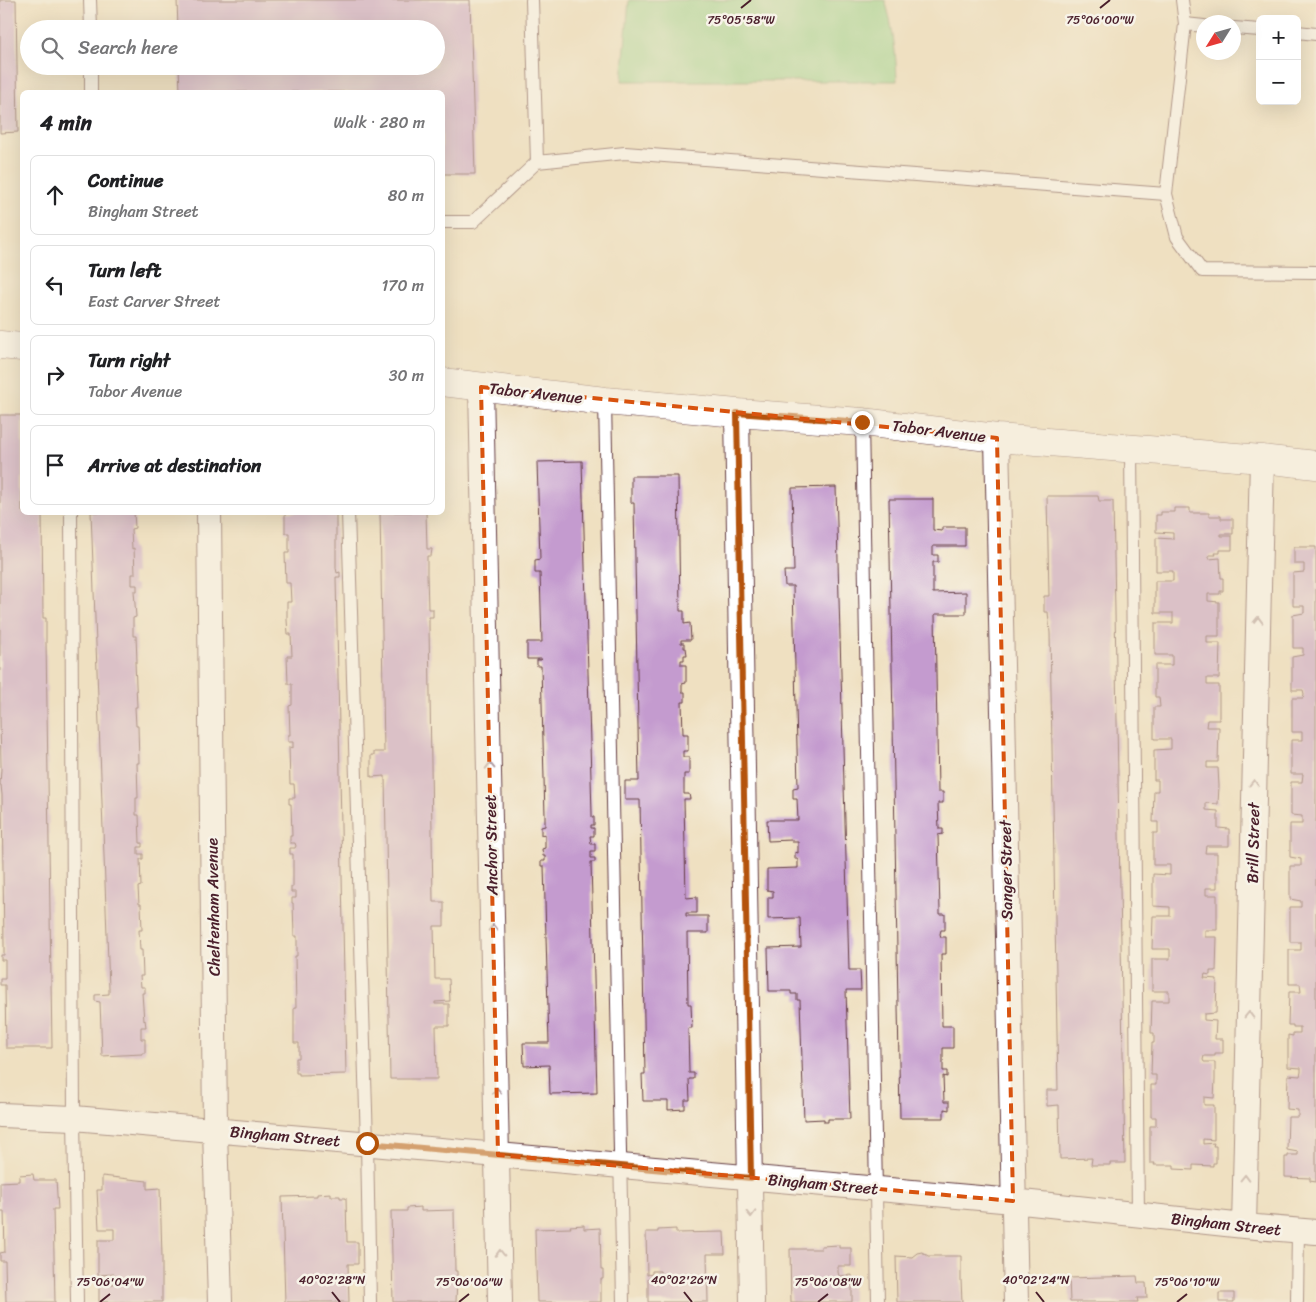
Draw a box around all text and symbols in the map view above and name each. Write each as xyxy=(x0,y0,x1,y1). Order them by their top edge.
text: 75°05'58"W xyxy=(707,9,775,31)
text: 75°06'00"W xyxy=(1066,9,1135,31)
north arrow xyxy=(1196,15,1241,60)
map controls xyxy=(1256,15,1301,105)
button: + xyxy=(1256,15,1301,60)
search box xyxy=(20,20,445,75)
text: Search here xyxy=(78,31,178,64)
icon: search xyxy=(38,34,66,62)
button: − xyxy=(1256,60,1301,105)
text: 4 min xyxy=(40,104,92,142)
text: Walk · 280 m xyxy=(334,108,425,137)
text: Continue xyxy=(88,164,164,197)
icon: ahead xyxy=(41,181,69,209)
text: 80 m xyxy=(388,181,424,210)
text: Bingham Street xyxy=(88,197,199,226)
text: Turn left xyxy=(88,254,161,287)
icon: left xyxy=(41,271,69,299)
text: 170 m xyxy=(381,271,424,300)
text: East Carver Street xyxy=(88,287,220,316)
text: Turn right xyxy=(88,344,170,377)
icon: right xyxy=(41,361,69,389)
text: 30 m xyxy=(389,361,424,390)
street label: Tabor Avenue xyxy=(488,374,584,412)
text: Tabor Avenue xyxy=(88,377,182,406)
route end xyxy=(851,411,874,434)
street label: Tabor Avenue xyxy=(890,411,988,451)
text: Arrive at destination xyxy=(88,449,261,482)
icon: arrive xyxy=(41,451,69,479)
one-way arrow xyxy=(1253,616,1264,624)
one-way arrow xyxy=(484,762,495,770)
one-way arrow xyxy=(1249,779,1260,787)
street label: Anchor Street xyxy=(476,794,506,897)
street label: Brill Street xyxy=(1238,802,1268,884)
street label: Sanger Street xyxy=(991,819,1021,920)
street label: Cheltenham Avenue xyxy=(197,837,229,976)
one-way arrow xyxy=(488,924,498,932)
one-way arrow xyxy=(1244,1011,1254,1018)
one-way arrow xyxy=(491,1087,502,1095)
street label: Bingham Street xyxy=(229,1117,341,1155)
route start xyxy=(356,1132,379,1155)
street label: Bingham Street xyxy=(767,1165,879,1203)
one-way arrow xyxy=(1240,1173,1250,1181)
street label: Bingham Street xyxy=(1169,1204,1283,1244)
one-way arrow xyxy=(746,1210,757,1218)
one-way arrow xyxy=(494,1249,505,1257)
text: 40°02'28"N xyxy=(299,1269,366,1291)
text: 40°02'26"N xyxy=(651,1269,718,1291)
text: 40°02'24"N xyxy=(1003,1269,1070,1291)
text: 75°06'04"W xyxy=(76,1271,144,1293)
text: 75°06'06"W xyxy=(436,1271,503,1293)
text: 75°06'08"W xyxy=(794,1271,862,1293)
text: 75°06'10"W xyxy=(1154,1271,1220,1293)

